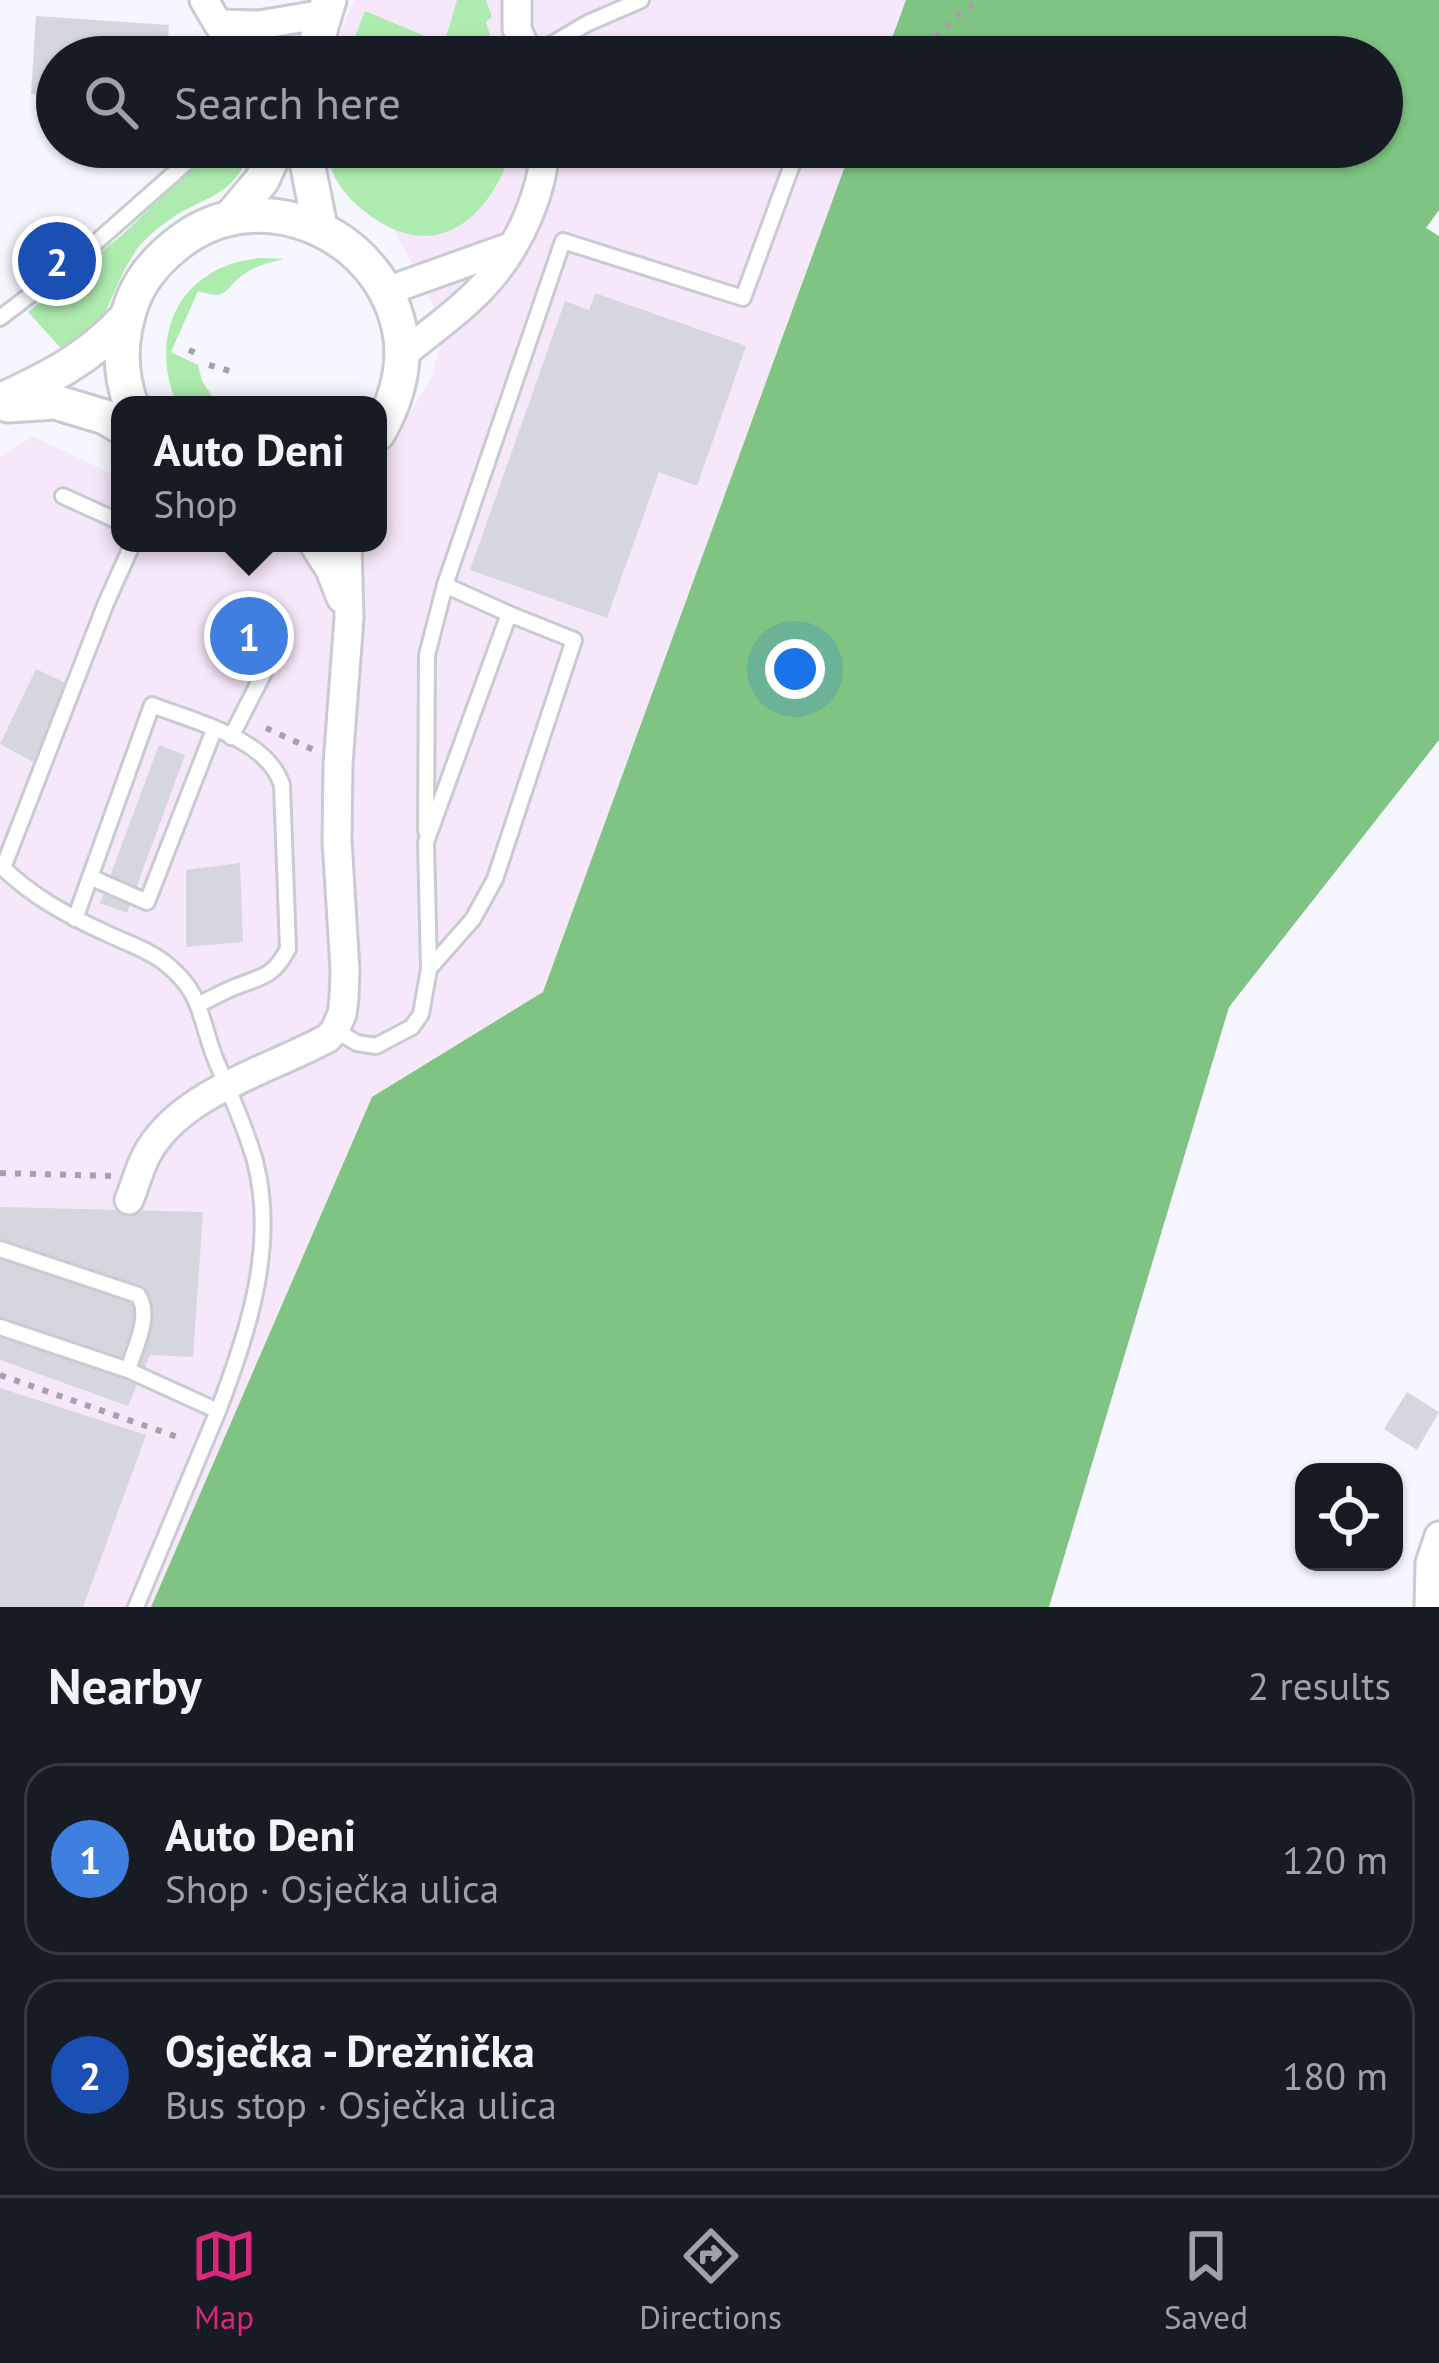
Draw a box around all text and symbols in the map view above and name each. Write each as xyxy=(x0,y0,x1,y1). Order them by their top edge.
search box xyxy=(36,36,1403,168)
icon: search xyxy=(78,69,144,135)
text: Search here xyxy=(174,73,401,131)
pin: 2 xyxy=(18,216,96,306)
popup xyxy=(111,396,387,552)
text: Auto Deni xyxy=(153,420,345,478)
text: Shop xyxy=(153,478,238,529)
pin: 1 xyxy=(210,591,288,681)
your location xyxy=(765,639,825,699)
map controls xyxy=(1295,1463,1403,1571)
button: locate xyxy=(1295,1463,1403,1571)
text: Nearby xyxy=(48,1652,202,1718)
text: 2 results xyxy=(1248,1660,1391,1711)
text: Auto Deni xyxy=(165,1805,356,1863)
text: 1 xyxy=(79,1834,101,1885)
text: 120 m xyxy=(1282,1834,1388,1885)
text: Shop · Osječka ulica xyxy=(165,1863,499,1914)
text: Osječka - Drežnička xyxy=(165,2021,535,2079)
text: 2 xyxy=(79,2050,101,2101)
text: 180 m xyxy=(1282,2050,1388,2101)
text: Bus stop · Osječka ulica xyxy=(165,2079,557,2130)
tab: Map xyxy=(191,2223,257,2338)
tab: Directions xyxy=(639,2223,782,2338)
tab: Saved xyxy=(1164,2223,1248,2338)

